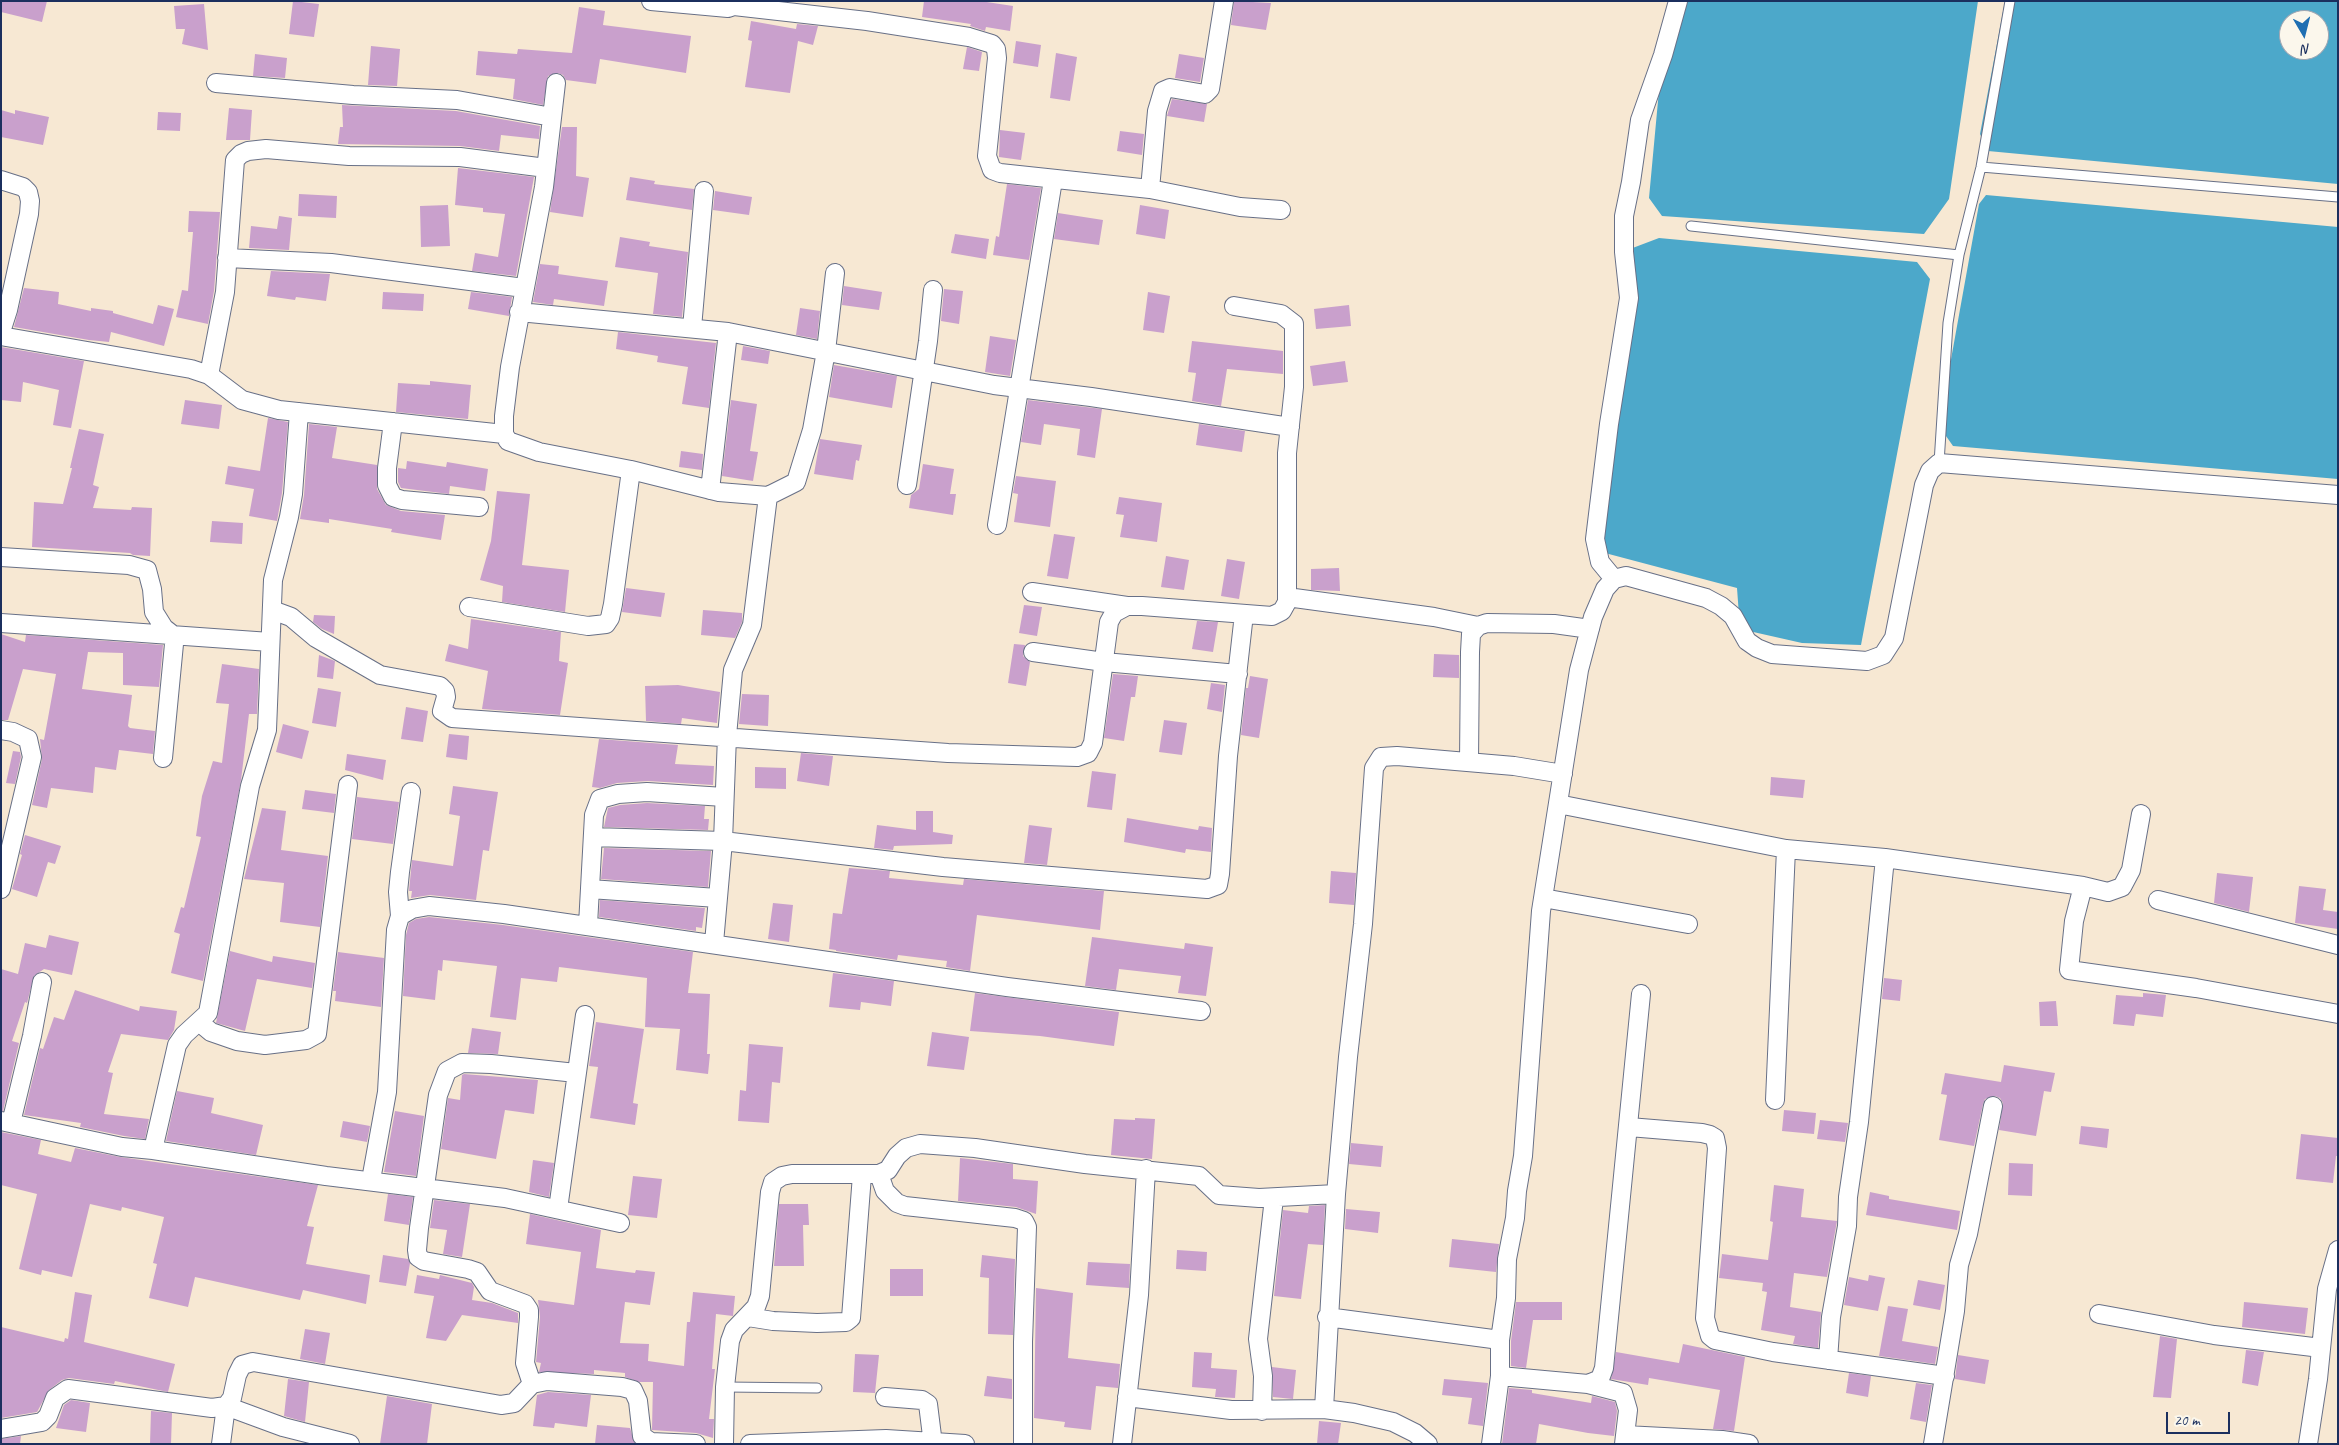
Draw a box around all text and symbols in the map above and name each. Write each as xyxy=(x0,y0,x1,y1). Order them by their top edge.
north arrow xyxy=(2279,10,2329,60)
text: N xyxy=(2301,40,2312,58)
scale bar xyxy=(2169,1402,2233,1434)
text: 20 m xyxy=(2174,1411,2200,1430)

